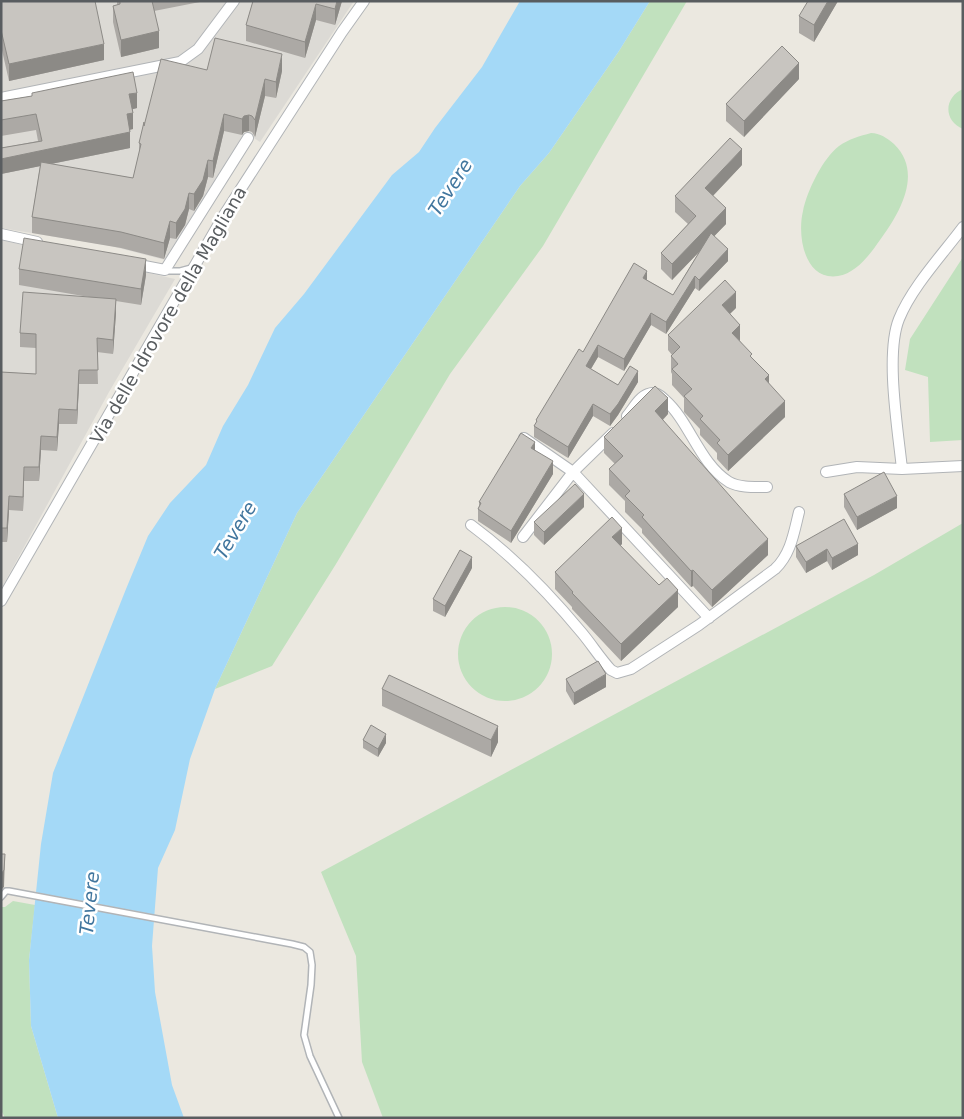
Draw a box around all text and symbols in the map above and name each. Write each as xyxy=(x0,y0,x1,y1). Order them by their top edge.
water label: Tevere xyxy=(424,154,476,220)
street label: Via delle Idrovore della Magliana xyxy=(85,182,251,448)
water label: Tevere xyxy=(209,497,261,563)
water label: Tevere xyxy=(75,870,103,936)

